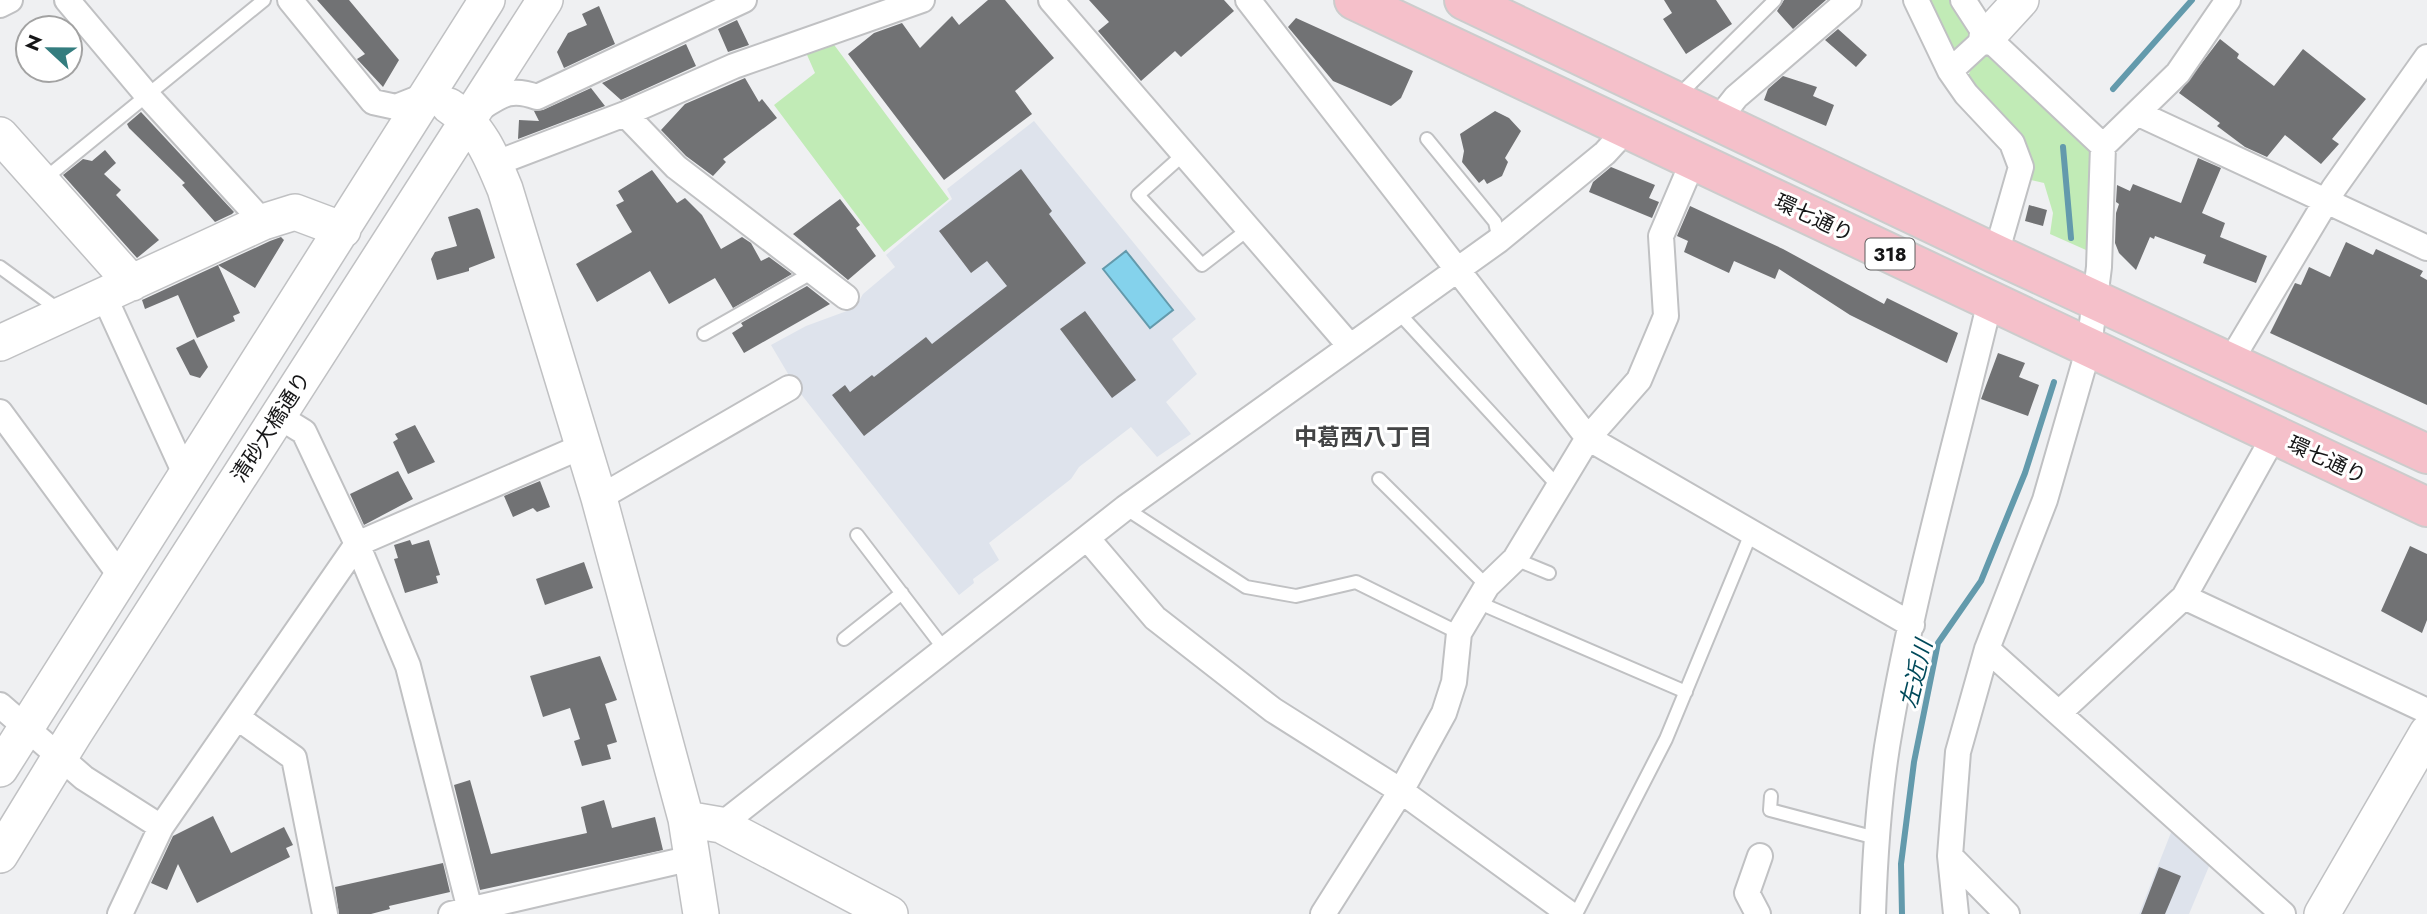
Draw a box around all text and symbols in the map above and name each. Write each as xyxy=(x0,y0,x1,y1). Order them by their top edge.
north arrow xyxy=(14,14,84,84)
text: N xyxy=(18,31,49,55)
street label: 環七通り xyxy=(1770,187,1858,249)
road number: 318 xyxy=(1866,238,1914,270)
street label: 清砂大橋通り xyxy=(224,366,318,488)
district label: 中葛西八丁目 xyxy=(1294,420,1432,454)
street label: 環七通り xyxy=(2283,429,2371,491)
water label: 左近川 xyxy=(1891,634,1942,712)

